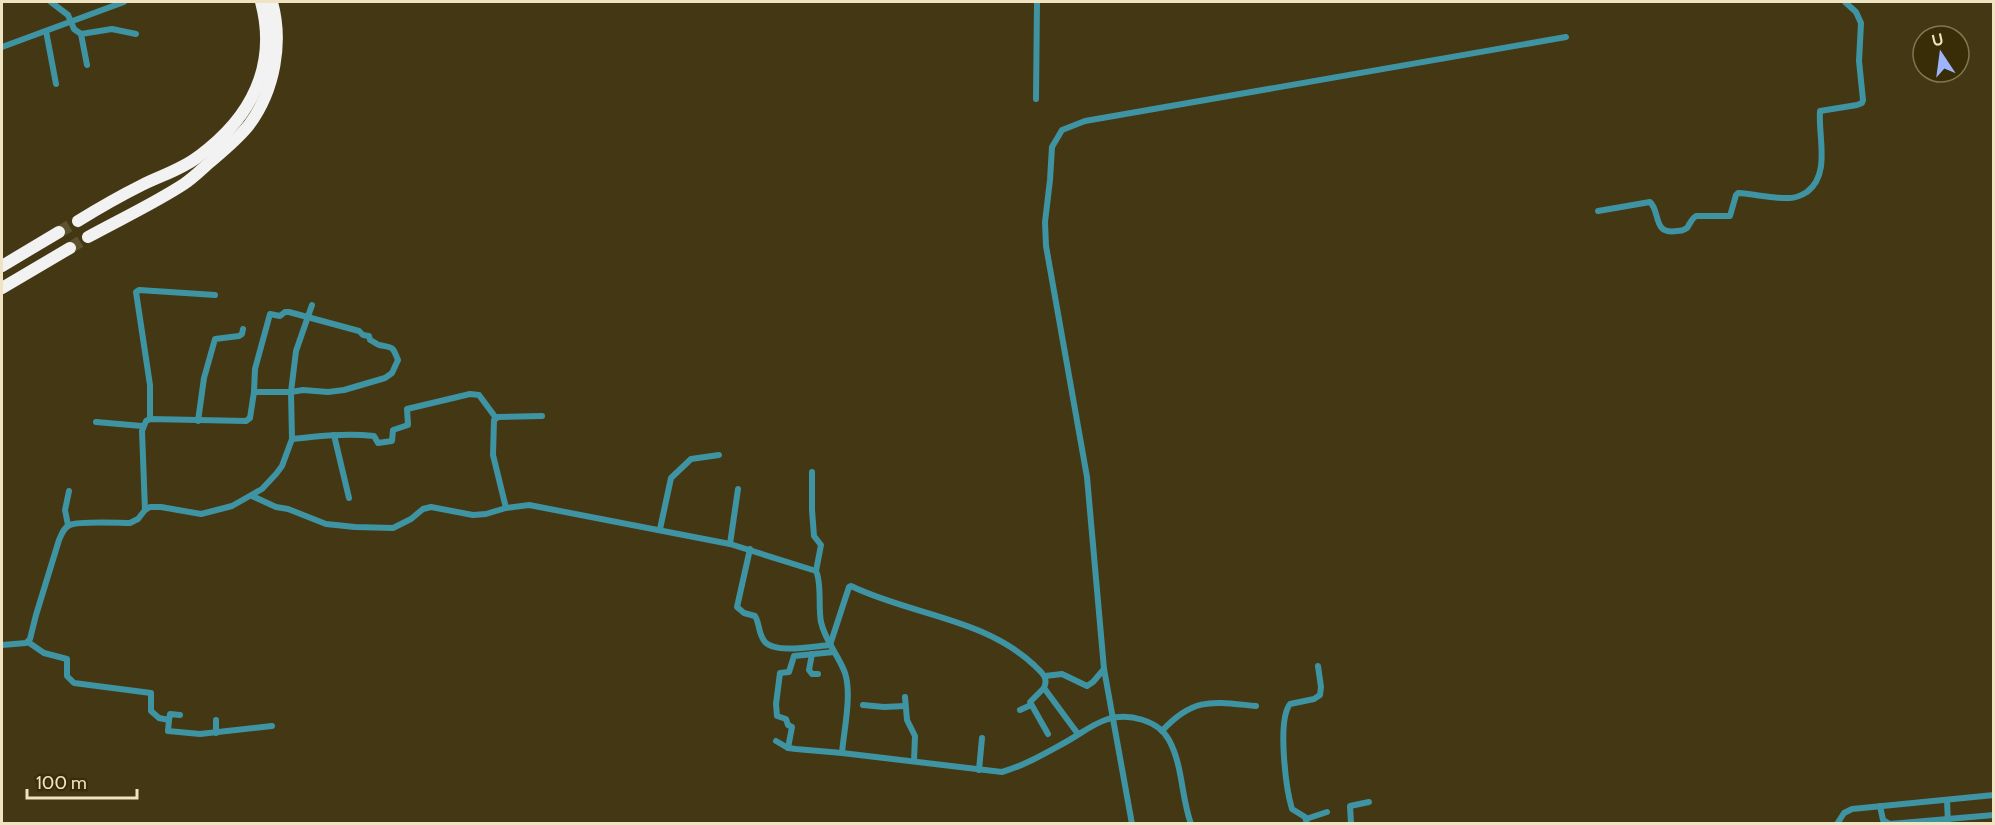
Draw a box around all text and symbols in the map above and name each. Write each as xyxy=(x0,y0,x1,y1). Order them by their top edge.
north arrow xyxy=(1911,24,1971,84)
text: U xyxy=(1930,29,1945,50)
scale bar xyxy=(27,762,136,800)
text: 100 m xyxy=(36,772,87,794)

